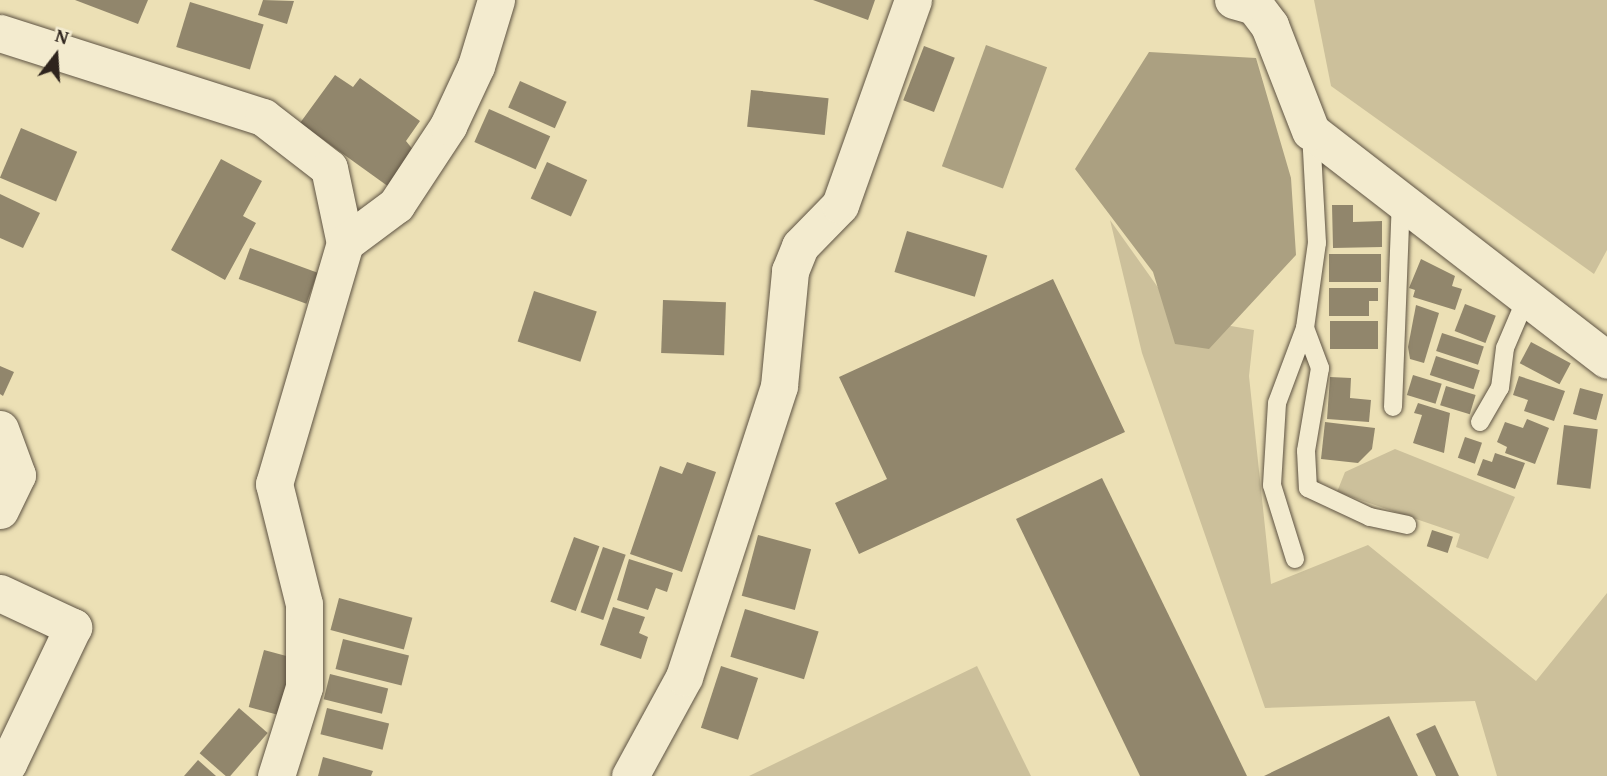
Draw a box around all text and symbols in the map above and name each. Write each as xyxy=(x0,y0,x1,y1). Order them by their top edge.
north arrow xyxy=(21,21,91,91)
text: N xyxy=(52,21,72,51)

